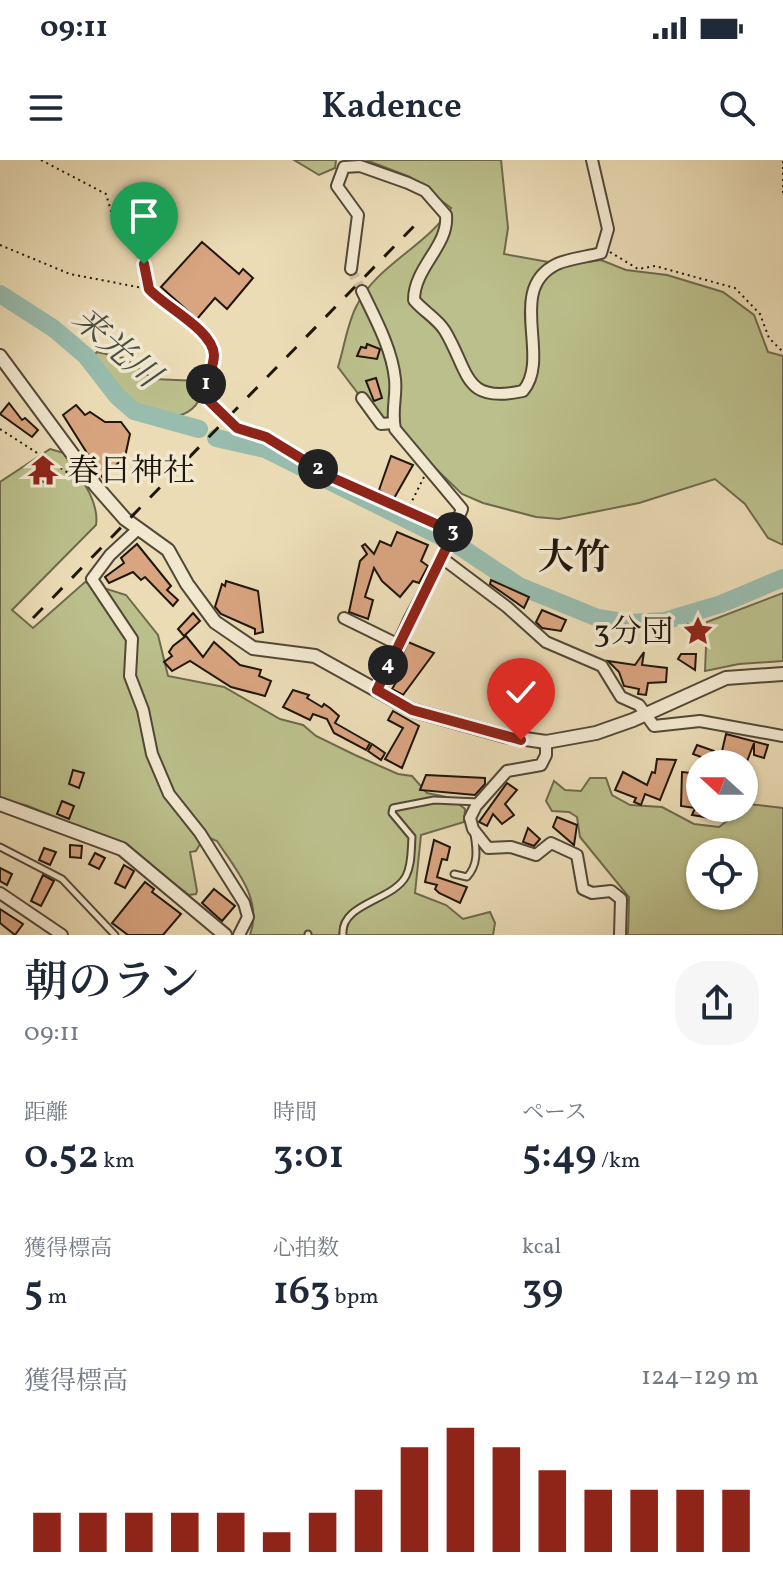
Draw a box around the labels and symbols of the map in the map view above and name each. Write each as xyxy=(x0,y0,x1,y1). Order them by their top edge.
pin xyxy=(110,182,178,264)
water label: 来光川 xyxy=(61,297,172,402)
pin: 1 xyxy=(186,364,226,404)
pin: 2 xyxy=(298,449,338,489)
place label: 春日神社 xyxy=(67,451,195,495)
temple icon: 春日神社 xyxy=(26,453,60,487)
pin: 3 xyxy=(433,512,473,552)
district label: 大竹 xyxy=(538,535,610,585)
place label: 3分団 xyxy=(594,612,674,656)
place icon: 3分団 xyxy=(681,614,715,648)
pin: 4 xyxy=(368,645,408,685)
pin xyxy=(487,658,555,740)
north arrow xyxy=(686,750,758,822)

